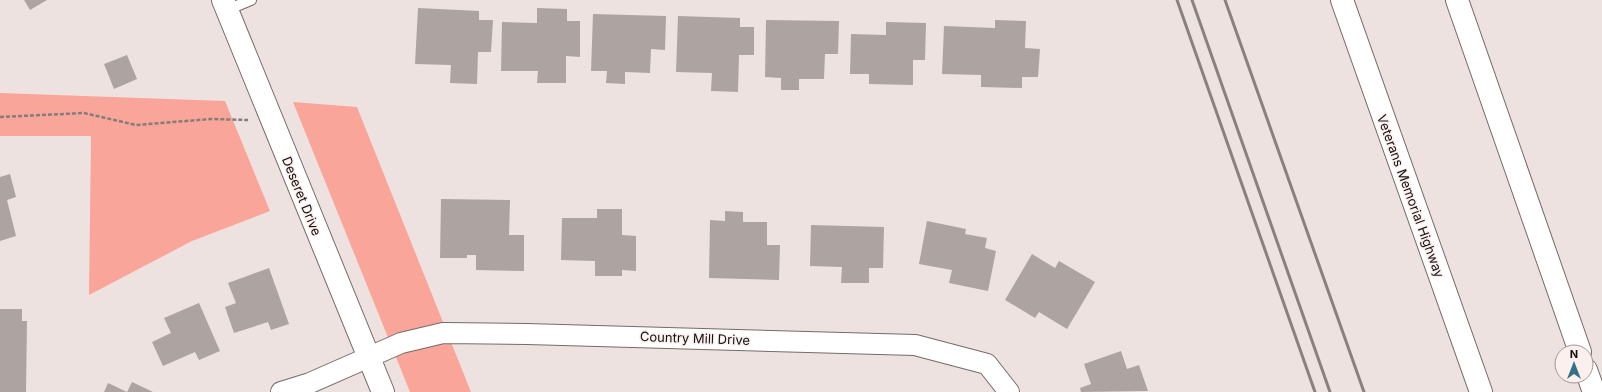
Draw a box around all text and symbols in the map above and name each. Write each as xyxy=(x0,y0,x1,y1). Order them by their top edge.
street label: Veterans Memorial Highway xyxy=(1374,112,1448,280)
street label: Deseret Drive xyxy=(279,154,325,238)
street label: Country Mill Drive xyxy=(640,328,750,348)
north arrow xyxy=(1554,344,1594,384)
text: N xyxy=(1570,347,1578,361)

